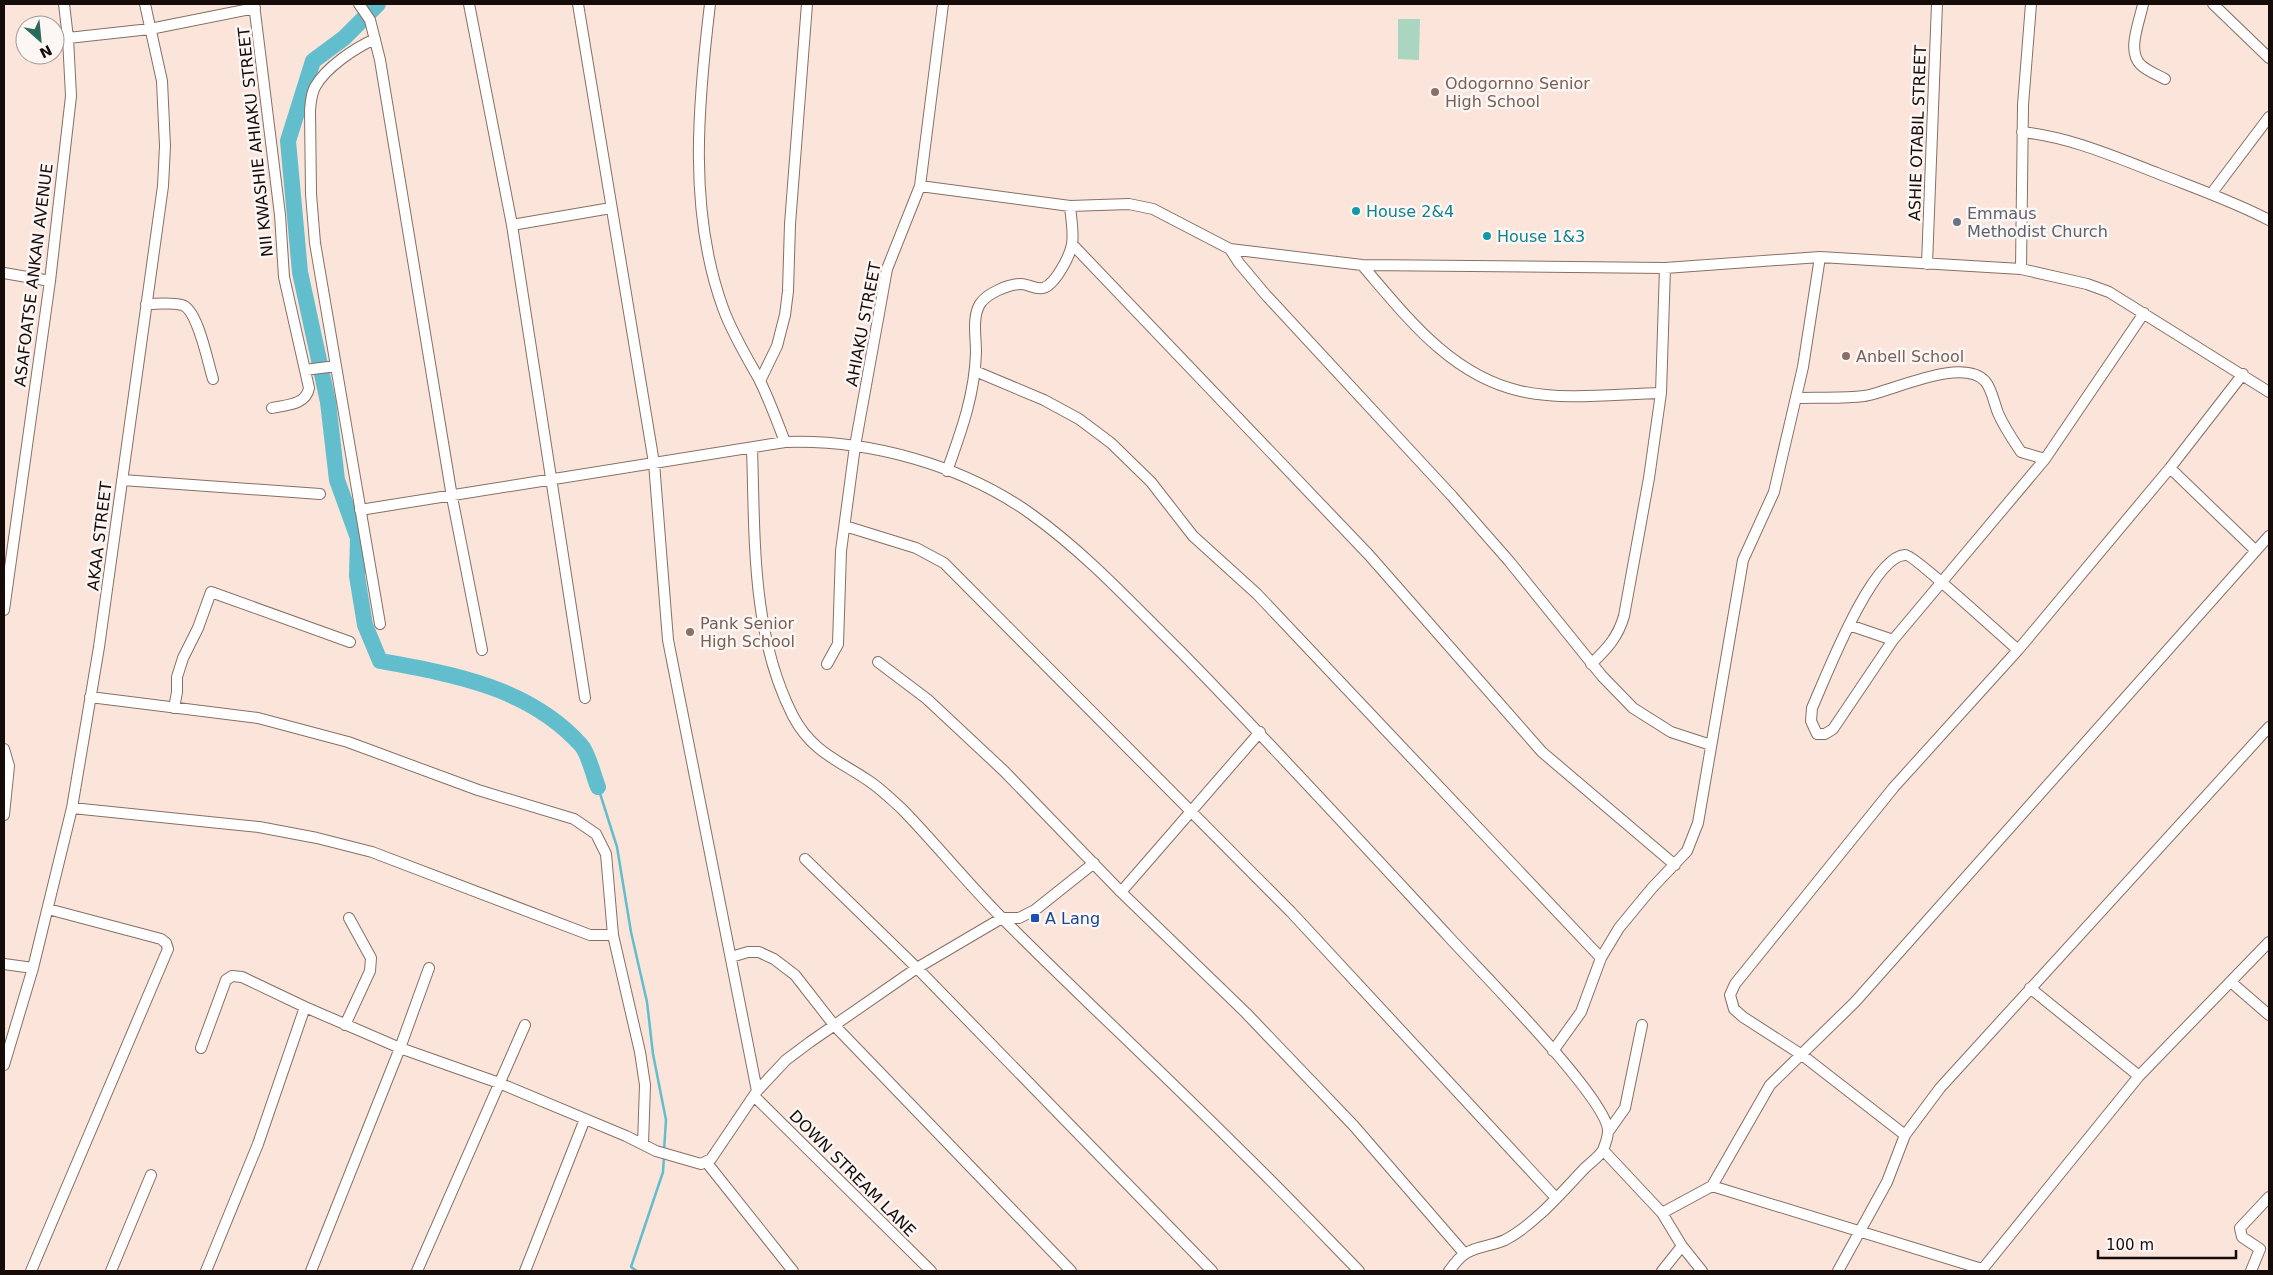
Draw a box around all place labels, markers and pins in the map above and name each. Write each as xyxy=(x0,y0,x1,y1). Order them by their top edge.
place label: Odogornno Senior High School xyxy=(1445,74,1590,111)
marker: Odogornno Senior High School xyxy=(1429,86,1441,98)
place label: House 2&4 xyxy=(1366,202,1454,221)
place label: Emmaus Methodist Church xyxy=(1967,204,2108,241)
marker: House 2&4 xyxy=(1350,205,1362,217)
marker: Emmaus Methodist Church xyxy=(1951,216,1963,228)
place label: House 1&3 xyxy=(1497,227,1585,246)
marker: House 1&3 xyxy=(1481,230,1493,242)
place label: Anbell School xyxy=(1856,347,1964,366)
marker: Anbell School xyxy=(1840,350,1852,362)
place label: Pank Senior High School xyxy=(700,614,795,651)
marker: Pank Senior High School xyxy=(684,626,696,638)
place label: A Lang xyxy=(1045,909,1100,928)
marker: A Lang xyxy=(1029,912,1041,924)

